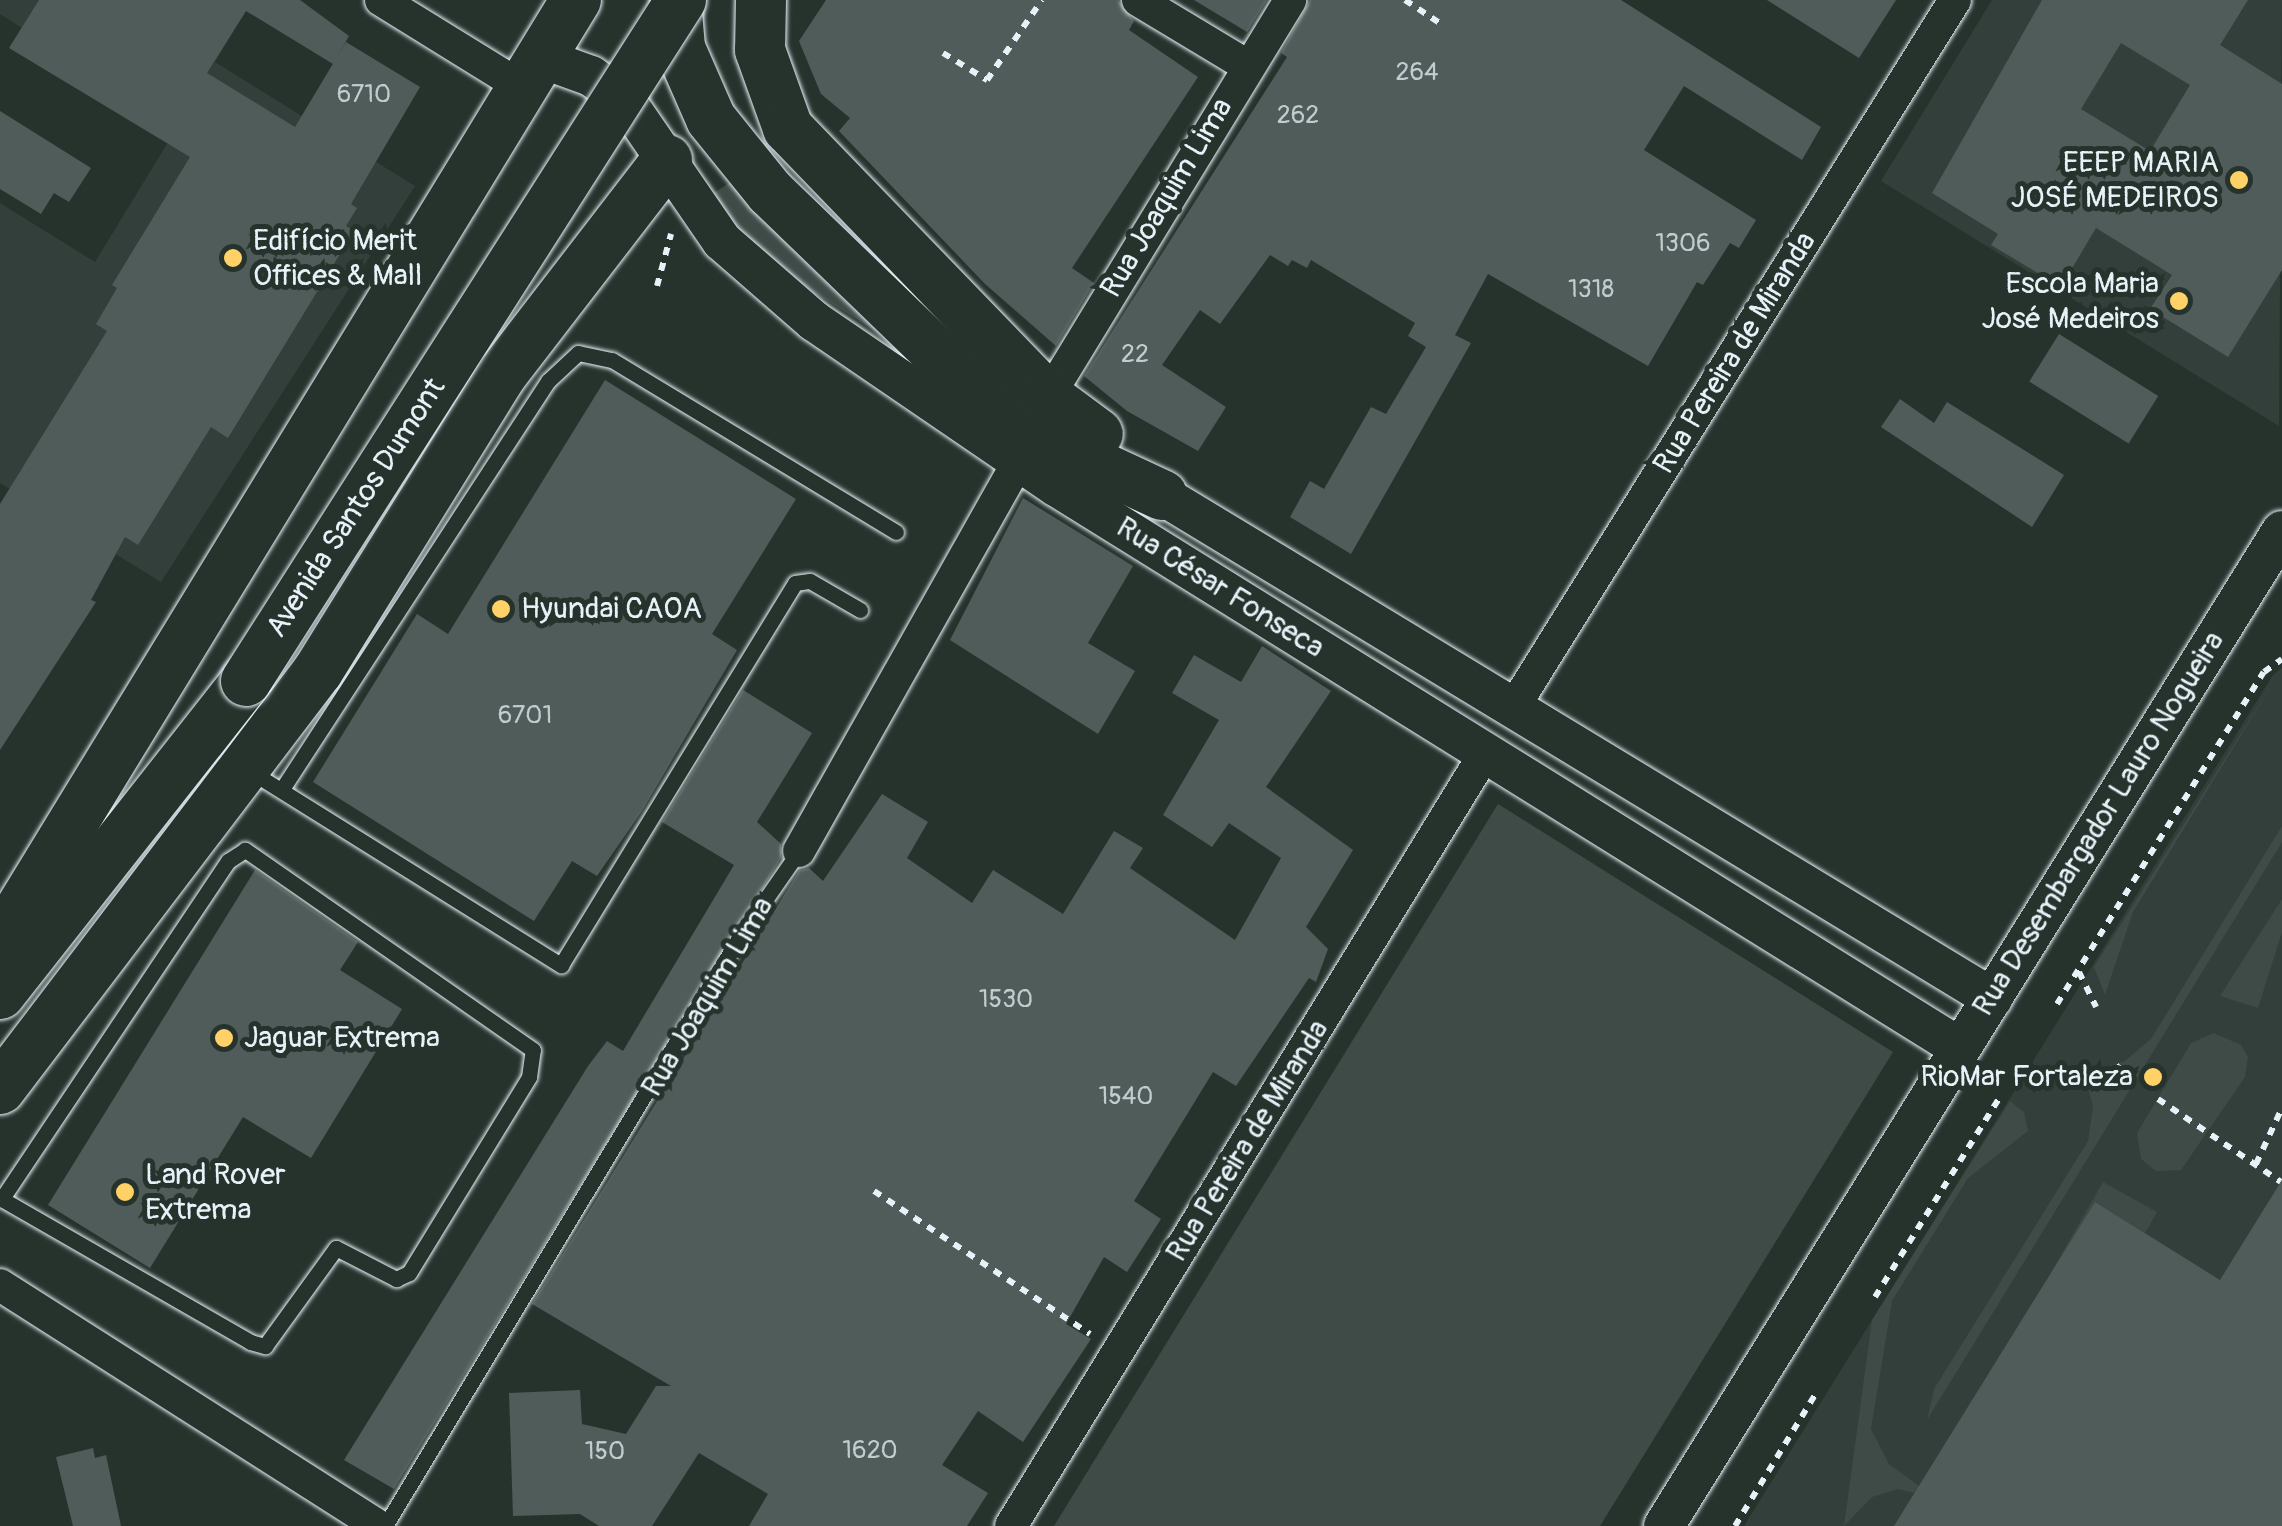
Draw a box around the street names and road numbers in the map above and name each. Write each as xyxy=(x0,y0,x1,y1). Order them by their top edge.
street label: Rua Joaquim Lima xyxy=(1093,92,1241,304)
street label: Rua Pereira de Miranda xyxy=(1646,225,1824,481)
street label: Avenida Santos Dumont xyxy=(259,372,453,644)
street label: Rua César Fonseca xyxy=(1109,510,1331,666)
street label: Rua Desembargador Lauro Nogueira xyxy=(1965,625,2233,1023)
street label: Rua Joaquim Lima xyxy=(634,891,782,1103)
street label: Rua Pereira de Miranda xyxy=(1159,1013,1337,1269)

